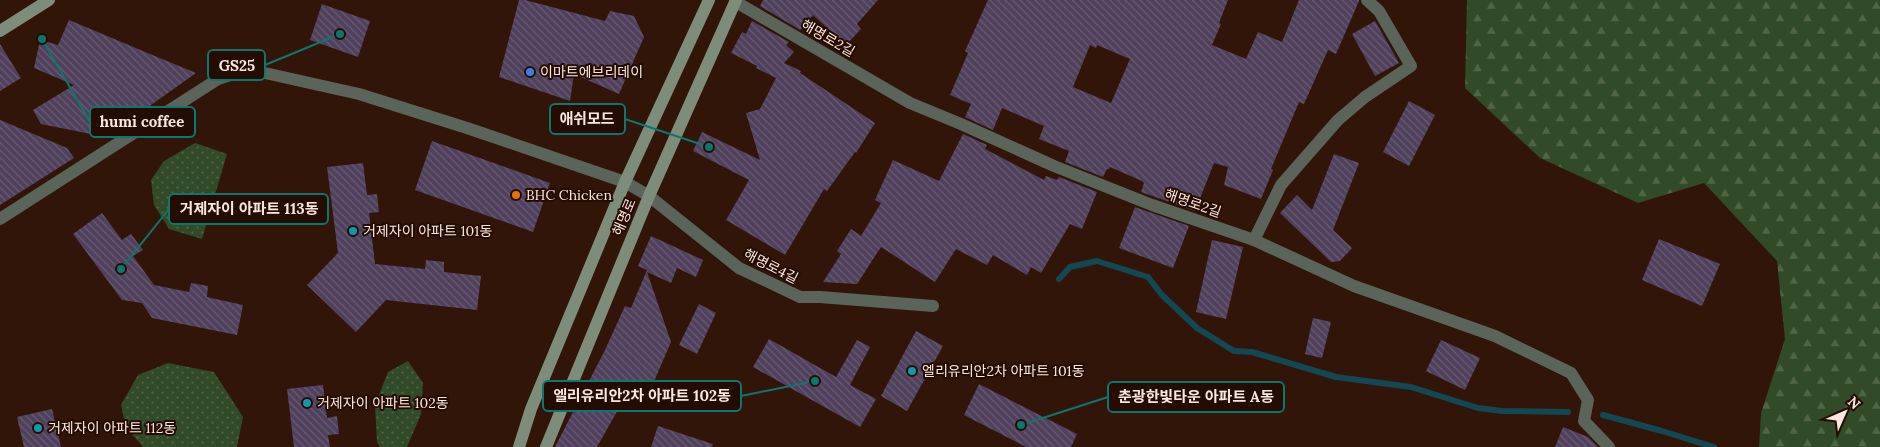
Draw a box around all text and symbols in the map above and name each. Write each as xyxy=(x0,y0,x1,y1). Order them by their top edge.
street label: 해명로2길 xyxy=(798,15,858,61)
callout: GS25 xyxy=(208,50,265,80)
text: GS25 xyxy=(219,56,255,75)
place label: 이마트에브리데이 xyxy=(540,63,643,81)
marker: 이마트에브리데이 xyxy=(524,66,536,78)
callout: 애쉬모드 xyxy=(550,104,625,134)
callout: humi coffee xyxy=(90,107,195,137)
text: 애쉬모드 xyxy=(559,109,615,128)
text: humi coffee xyxy=(100,112,184,131)
street label: 해명로2길 xyxy=(1162,185,1224,221)
place label: BHC Chicken xyxy=(526,186,612,204)
marker: BHC Chicken xyxy=(510,189,522,201)
callout: 거제자이 아파트 113동 xyxy=(169,194,328,224)
street label: 해명로 xyxy=(608,196,640,238)
text: 거제자이 아파트 113동 xyxy=(180,199,319,218)
place label: 거제자이 아파트 101동 xyxy=(363,222,492,240)
marker: 거제자이 아파트 101동 xyxy=(347,225,359,237)
street label: 해명로4길 xyxy=(741,245,801,287)
place label: 엘리유리안2차 아파트 101동 xyxy=(922,362,1085,380)
marker: 엘리유리안2차 아파트 101동 xyxy=(906,365,918,377)
callout: 엘리유리안2차 아파트 102동 xyxy=(543,381,741,411)
callout: 춘광한빛타운 아파트 A동 xyxy=(1108,382,1284,412)
text: 엘리유리안2차 아파트 102동 xyxy=(553,386,731,405)
text: 춘광한빛타운 아파트 A동 xyxy=(1118,387,1274,406)
north arrow xyxy=(1820,387,1870,437)
text: N xyxy=(1844,393,1865,413)
place label: 거제자이 아파트 102동 xyxy=(317,394,449,412)
marker: 거제자이 아파트 102동 xyxy=(301,397,313,409)
place label: 거제자이 아파트 112동 xyxy=(48,419,176,437)
marker: 거제자이 아파트 112동 xyxy=(32,422,44,434)

